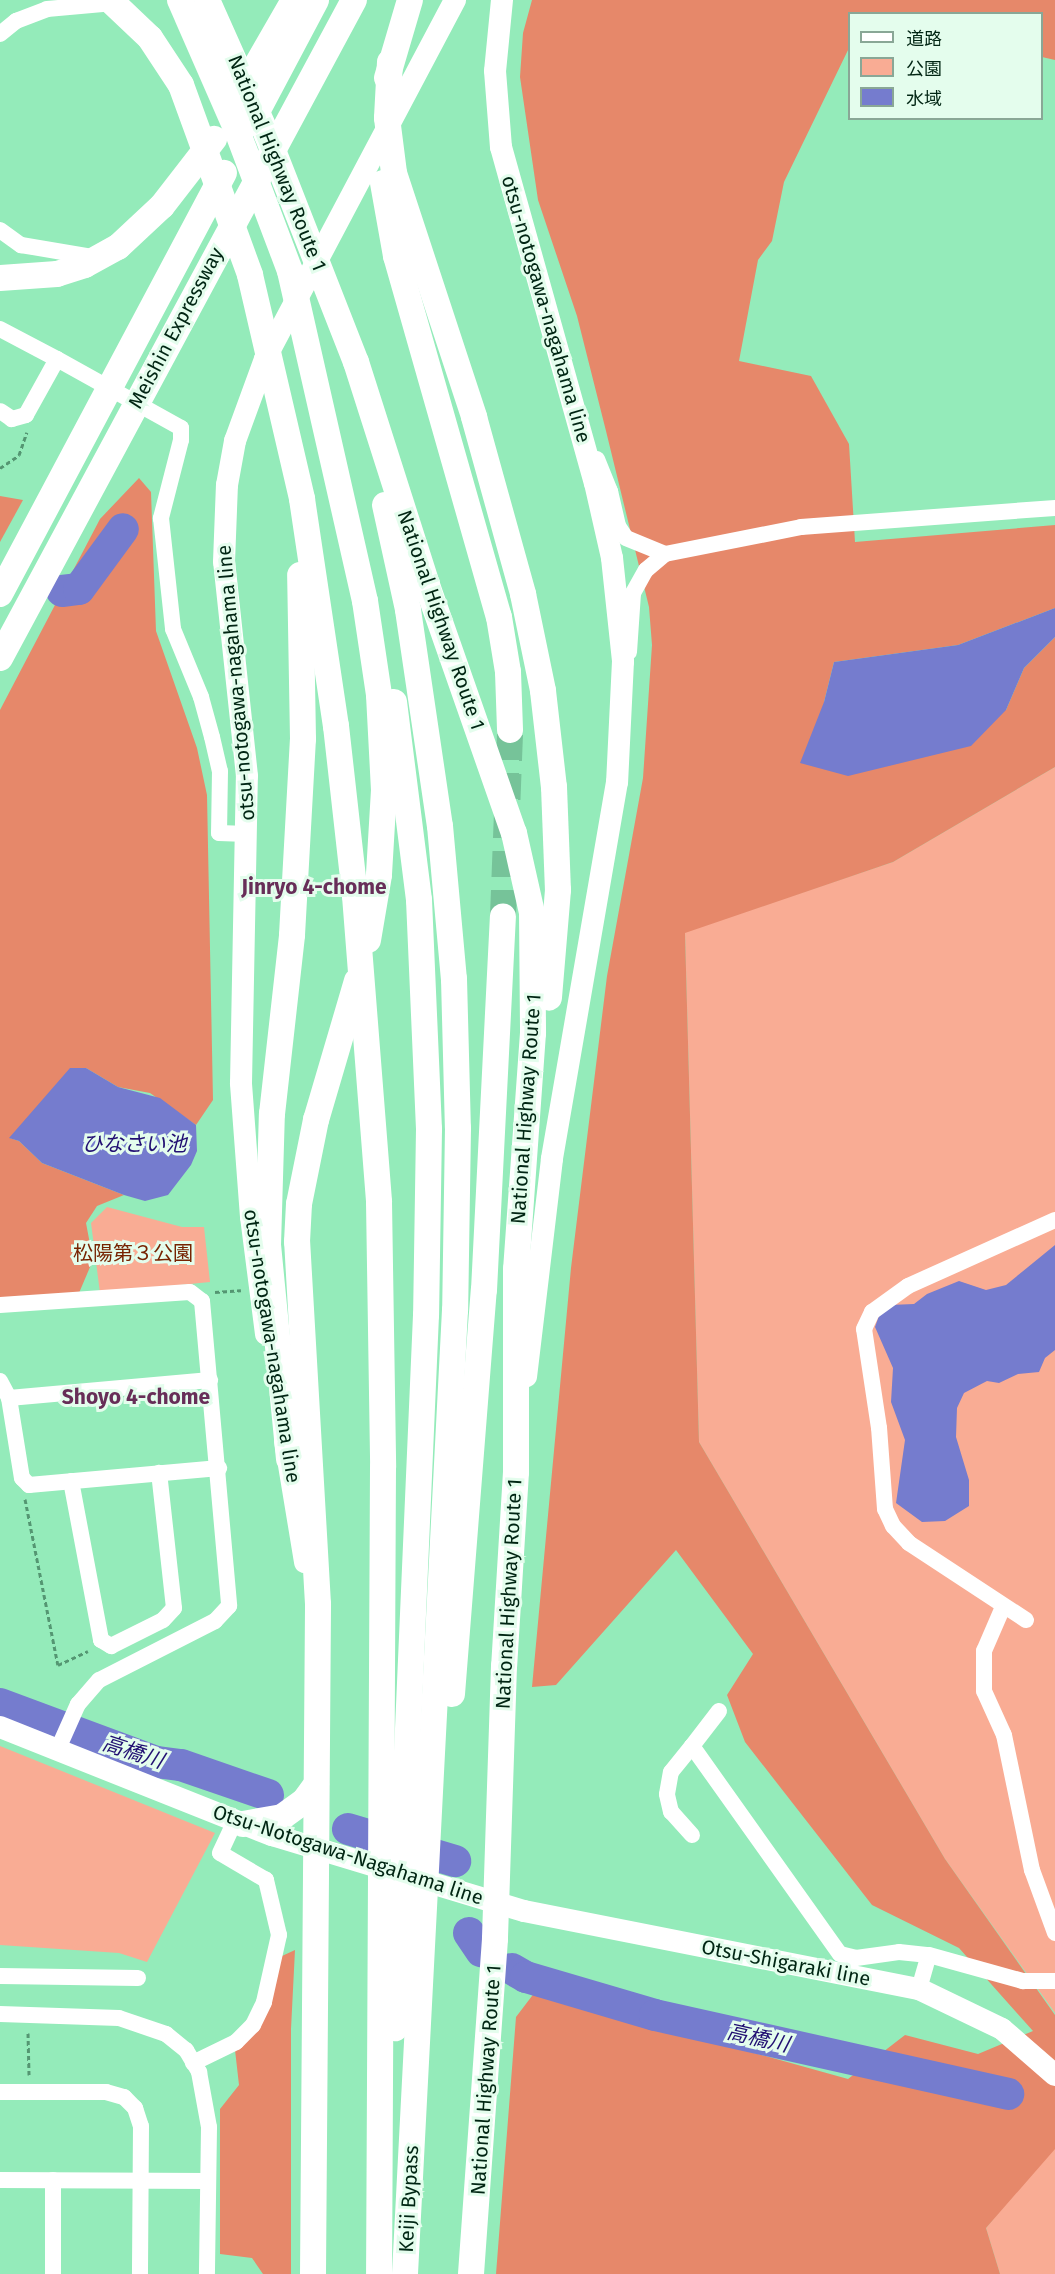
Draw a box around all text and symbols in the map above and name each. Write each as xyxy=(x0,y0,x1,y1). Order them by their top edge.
legend xyxy=(848,12,1043,120)
text: 道路 xyxy=(906,28,942,50)
street label: National Highway Route 1 xyxy=(223,52,331,274)
text: 公園 xyxy=(906,58,942,80)
text: 水域 xyxy=(906,88,942,110)
street label: otsu-notogawa-nagahama line xyxy=(496,173,596,445)
street label: Meishin Expressway xyxy=(123,243,229,413)
street label: National Highway Route 1 xyxy=(392,507,490,733)
street label: otsu-notogawa-nagahama line xyxy=(212,544,260,822)
district label: Jinryo 4-chome xyxy=(241,874,387,900)
street label: National Highway Route 1 xyxy=(506,993,546,1225)
water label: ひなさい池 xyxy=(82,1131,186,1157)
street label: otsu-notogawa-nagahama line xyxy=(238,1207,306,1485)
park label: 松陽第３公園 xyxy=(73,1241,193,1265)
district label: Shoyo 4-chome xyxy=(62,1384,210,1410)
street label: National Highway Route 1 xyxy=(491,1478,527,1710)
water label: 高橋川 xyxy=(99,1730,167,1774)
street label: Otsu-Notogawa-Nagahama line xyxy=(210,1800,486,1910)
street label: Otsu-Shigaraki line xyxy=(699,1935,873,1991)
street label: National Highway Route 1 xyxy=(466,1964,506,2196)
water label: 高橋川 xyxy=(724,2019,792,2057)
street label: Keiji Bypass xyxy=(394,2145,424,2253)

